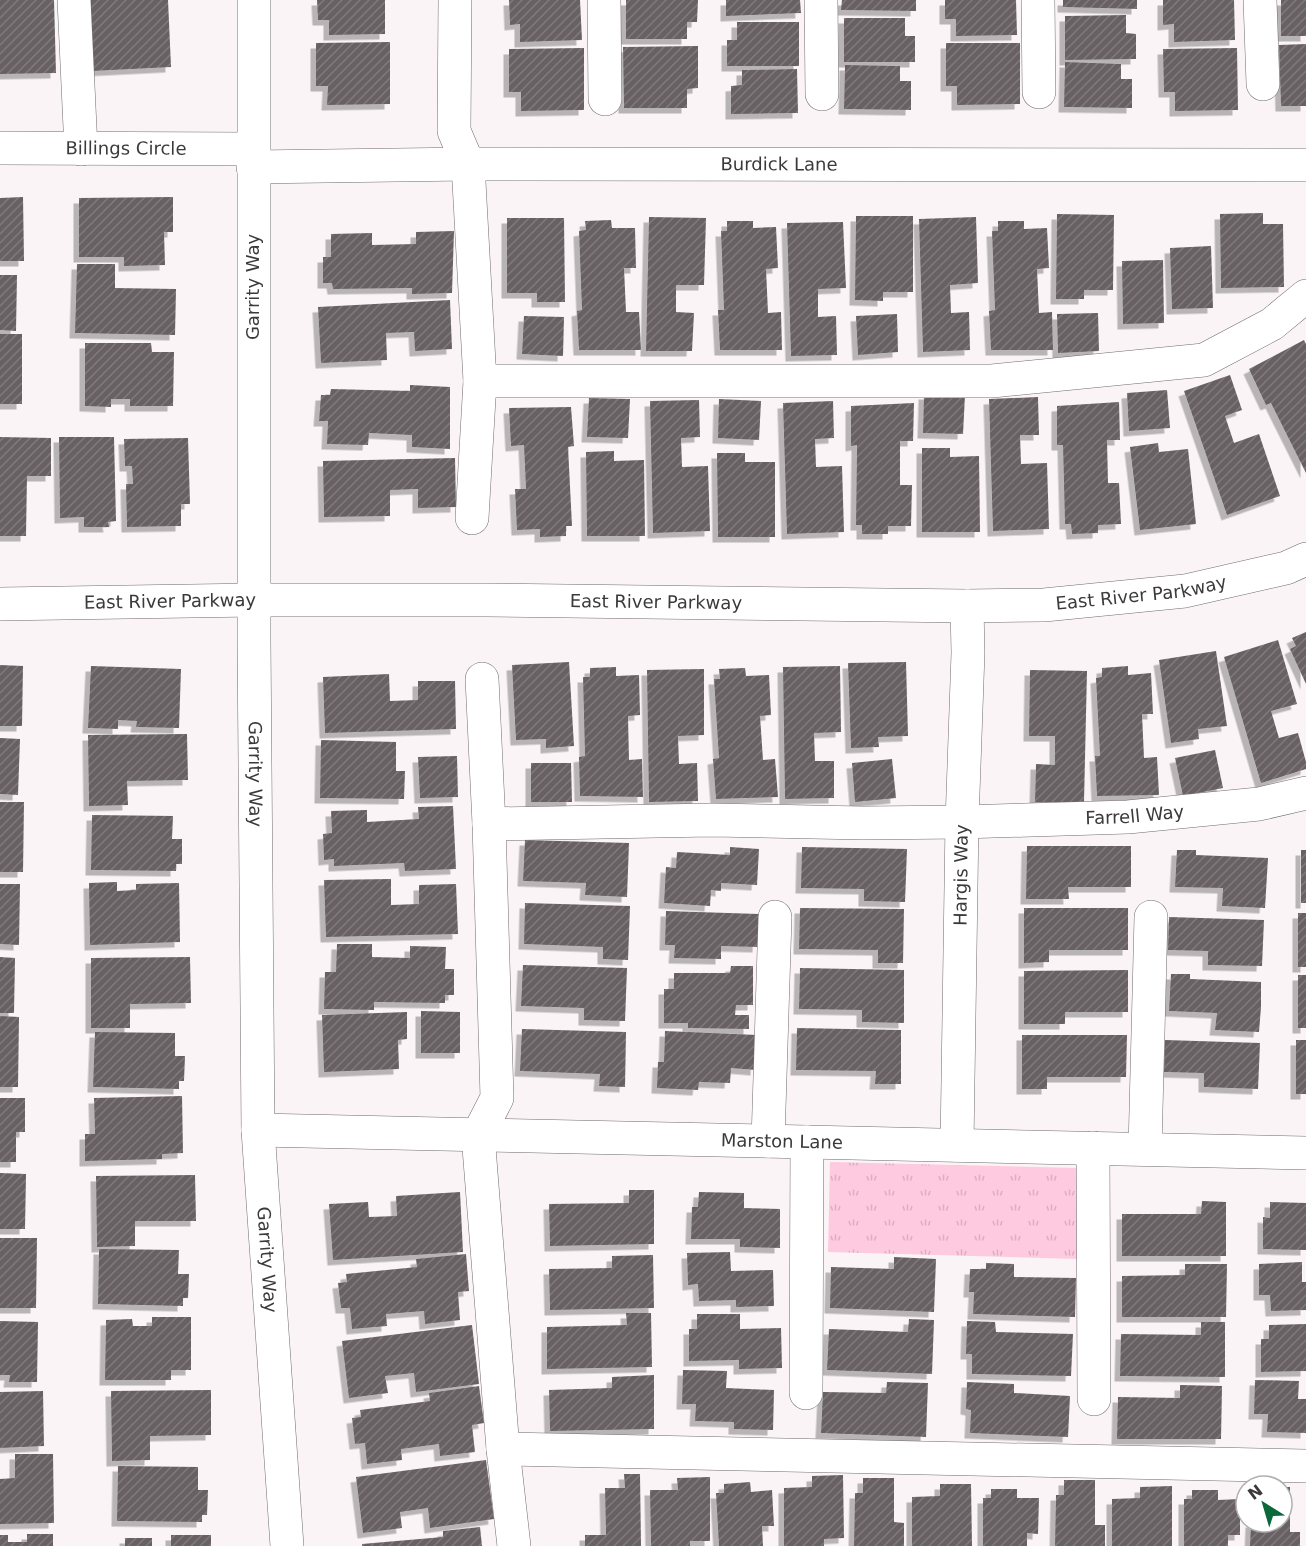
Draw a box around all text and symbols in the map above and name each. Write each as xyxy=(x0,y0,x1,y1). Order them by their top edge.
street label: Billings Circle xyxy=(65,137,187,159)
street label: Burdick Lane xyxy=(720,153,837,174)
street label: Garrity Way xyxy=(242,234,263,340)
street label: East River Parkway xyxy=(1055,571,1229,614)
street label: East River Parkway xyxy=(84,589,257,613)
street label: East River Parkway xyxy=(570,590,743,613)
street label: Garrity Way xyxy=(245,721,267,828)
street label: Farrell Way xyxy=(1085,800,1185,828)
street label: Hargis Way xyxy=(949,824,972,926)
street label: Marston Lane xyxy=(721,1129,843,1153)
street label: Garrity Way xyxy=(253,1206,282,1314)
north arrow xyxy=(1234,1474,1294,1534)
text: N xyxy=(1244,1481,1266,1504)

